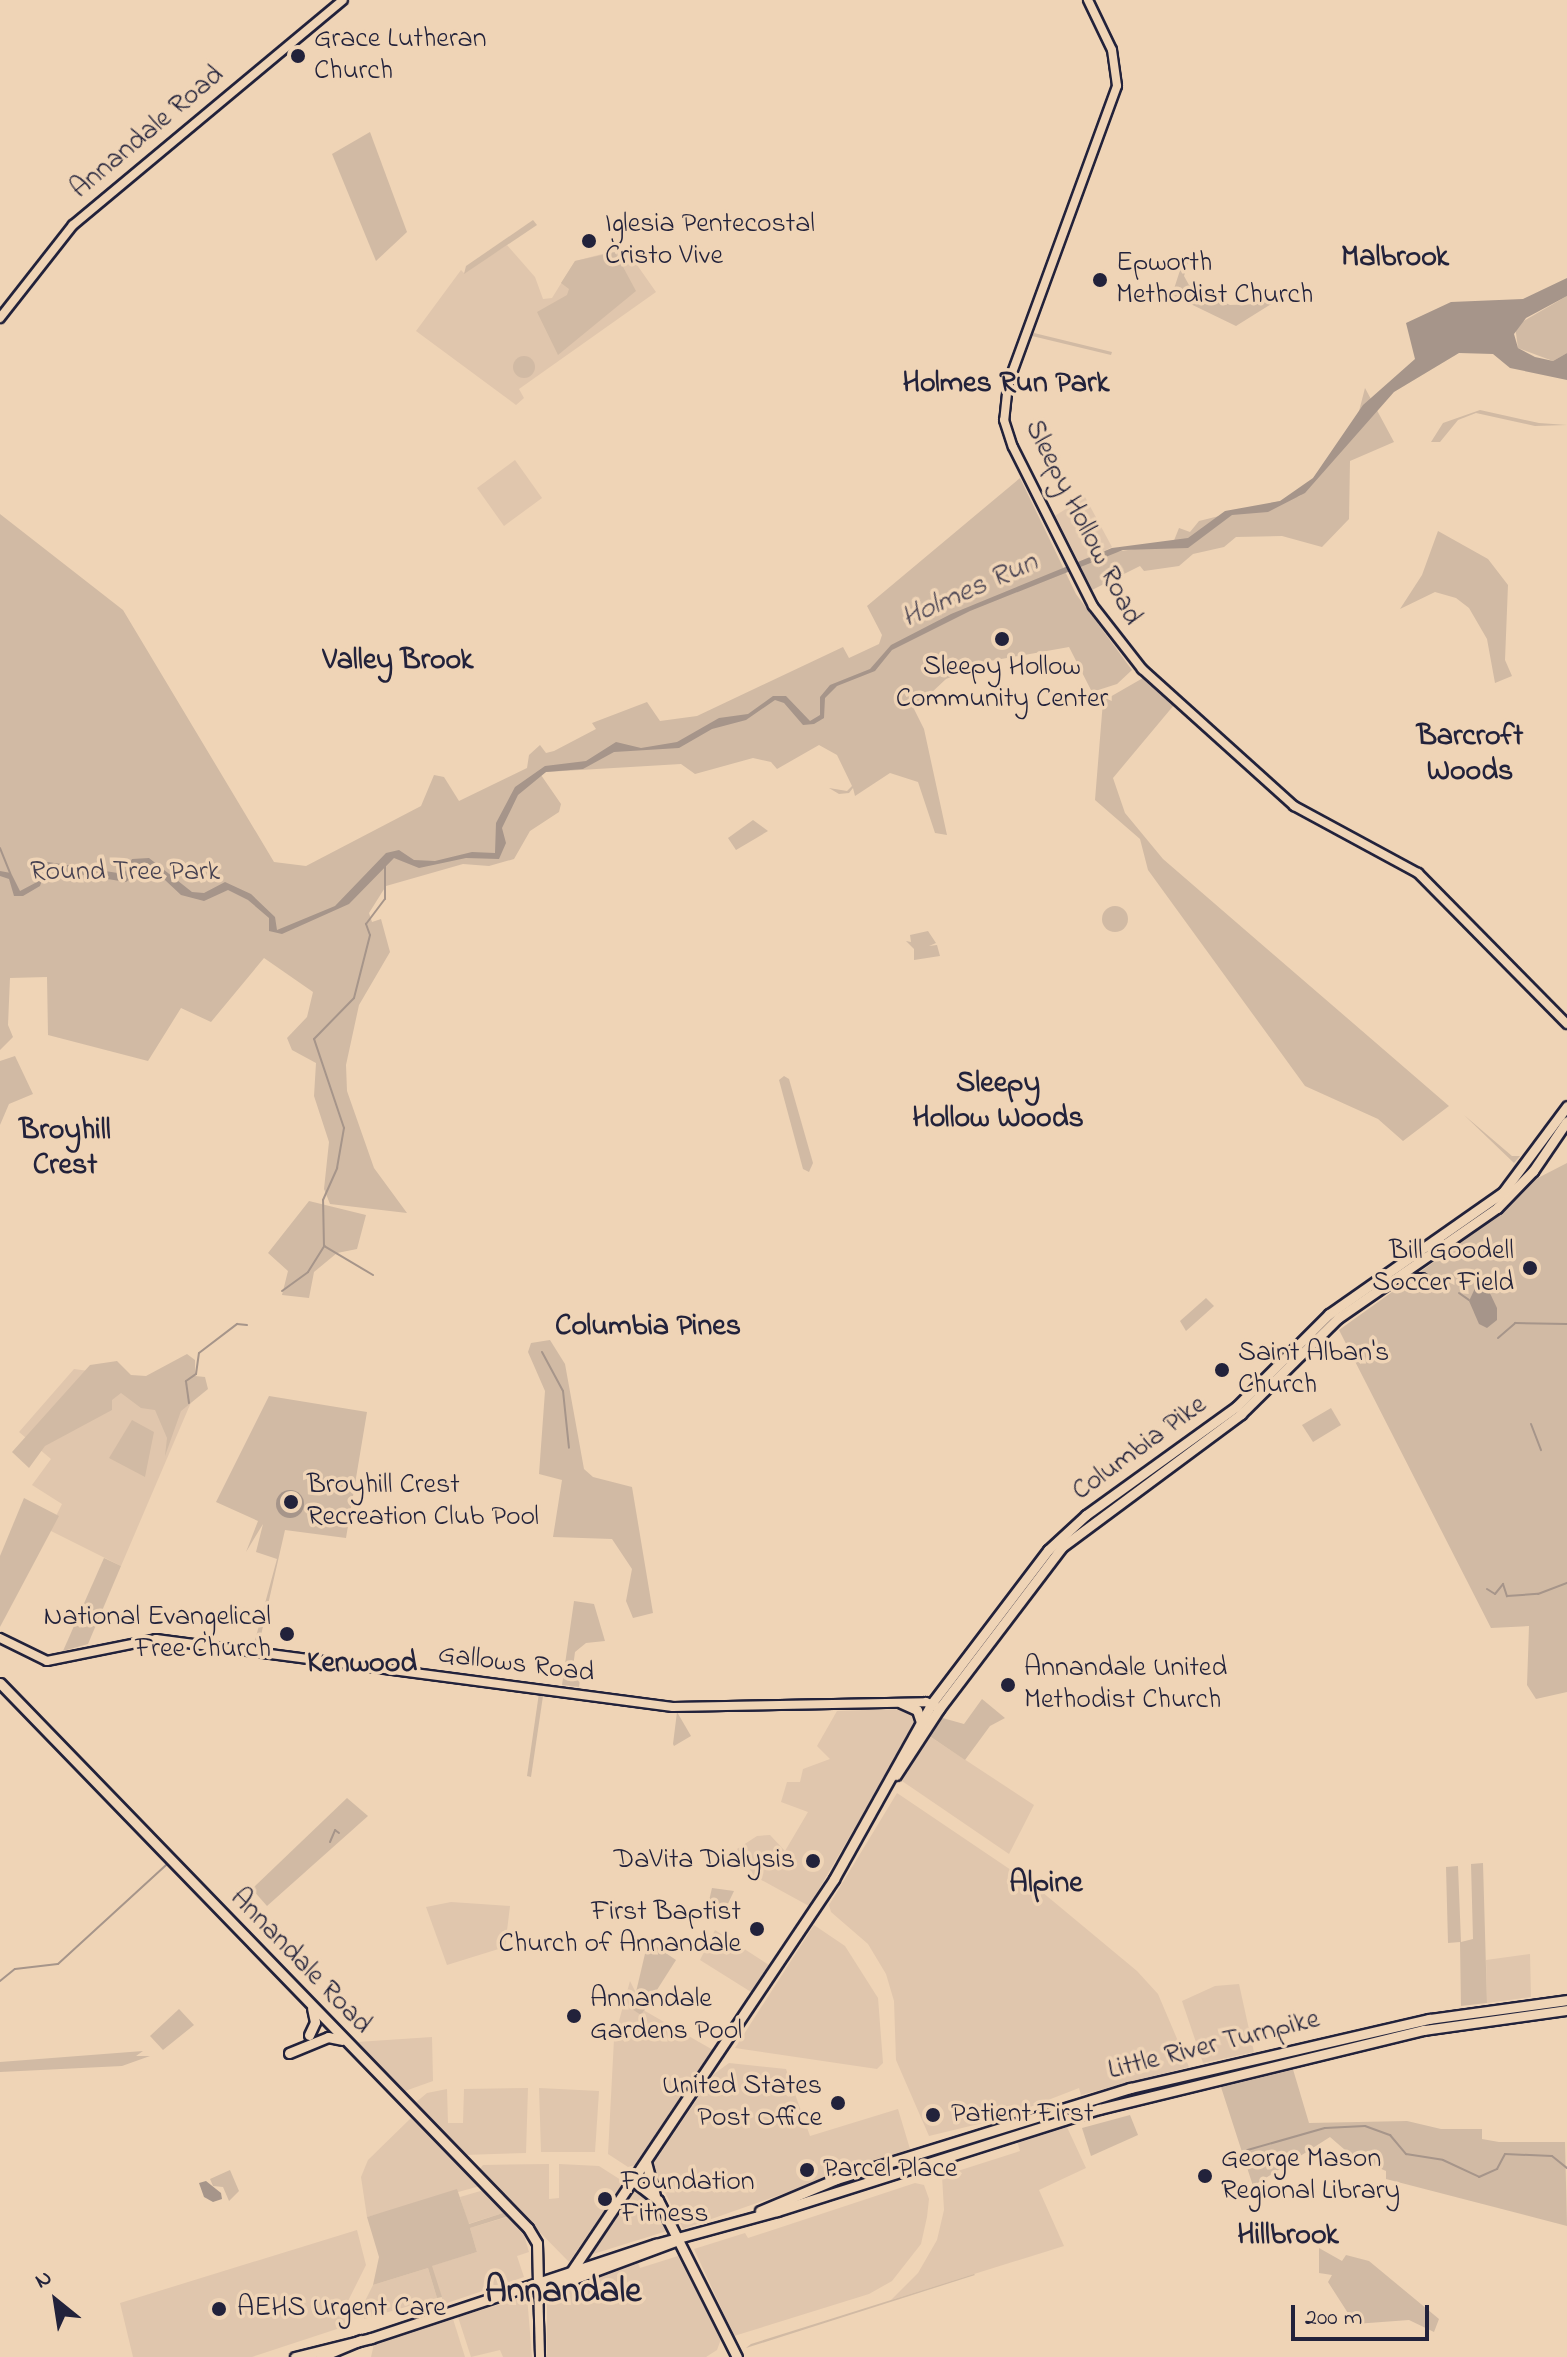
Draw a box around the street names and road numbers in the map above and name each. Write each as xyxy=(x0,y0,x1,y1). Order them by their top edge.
street label: Annandale Road xyxy=(65,59,231,207)
street label: Sleepy Hollow Road xyxy=(1016,415,1148,631)
street label: Columbia Pike xyxy=(1066,1389,1214,1509)
street label: Gallows Road xyxy=(436,1639,596,1691)
street label: Annandale Road xyxy=(222,1882,378,2042)
street label: Little River Turnpike xyxy=(1105,2003,1323,2089)

